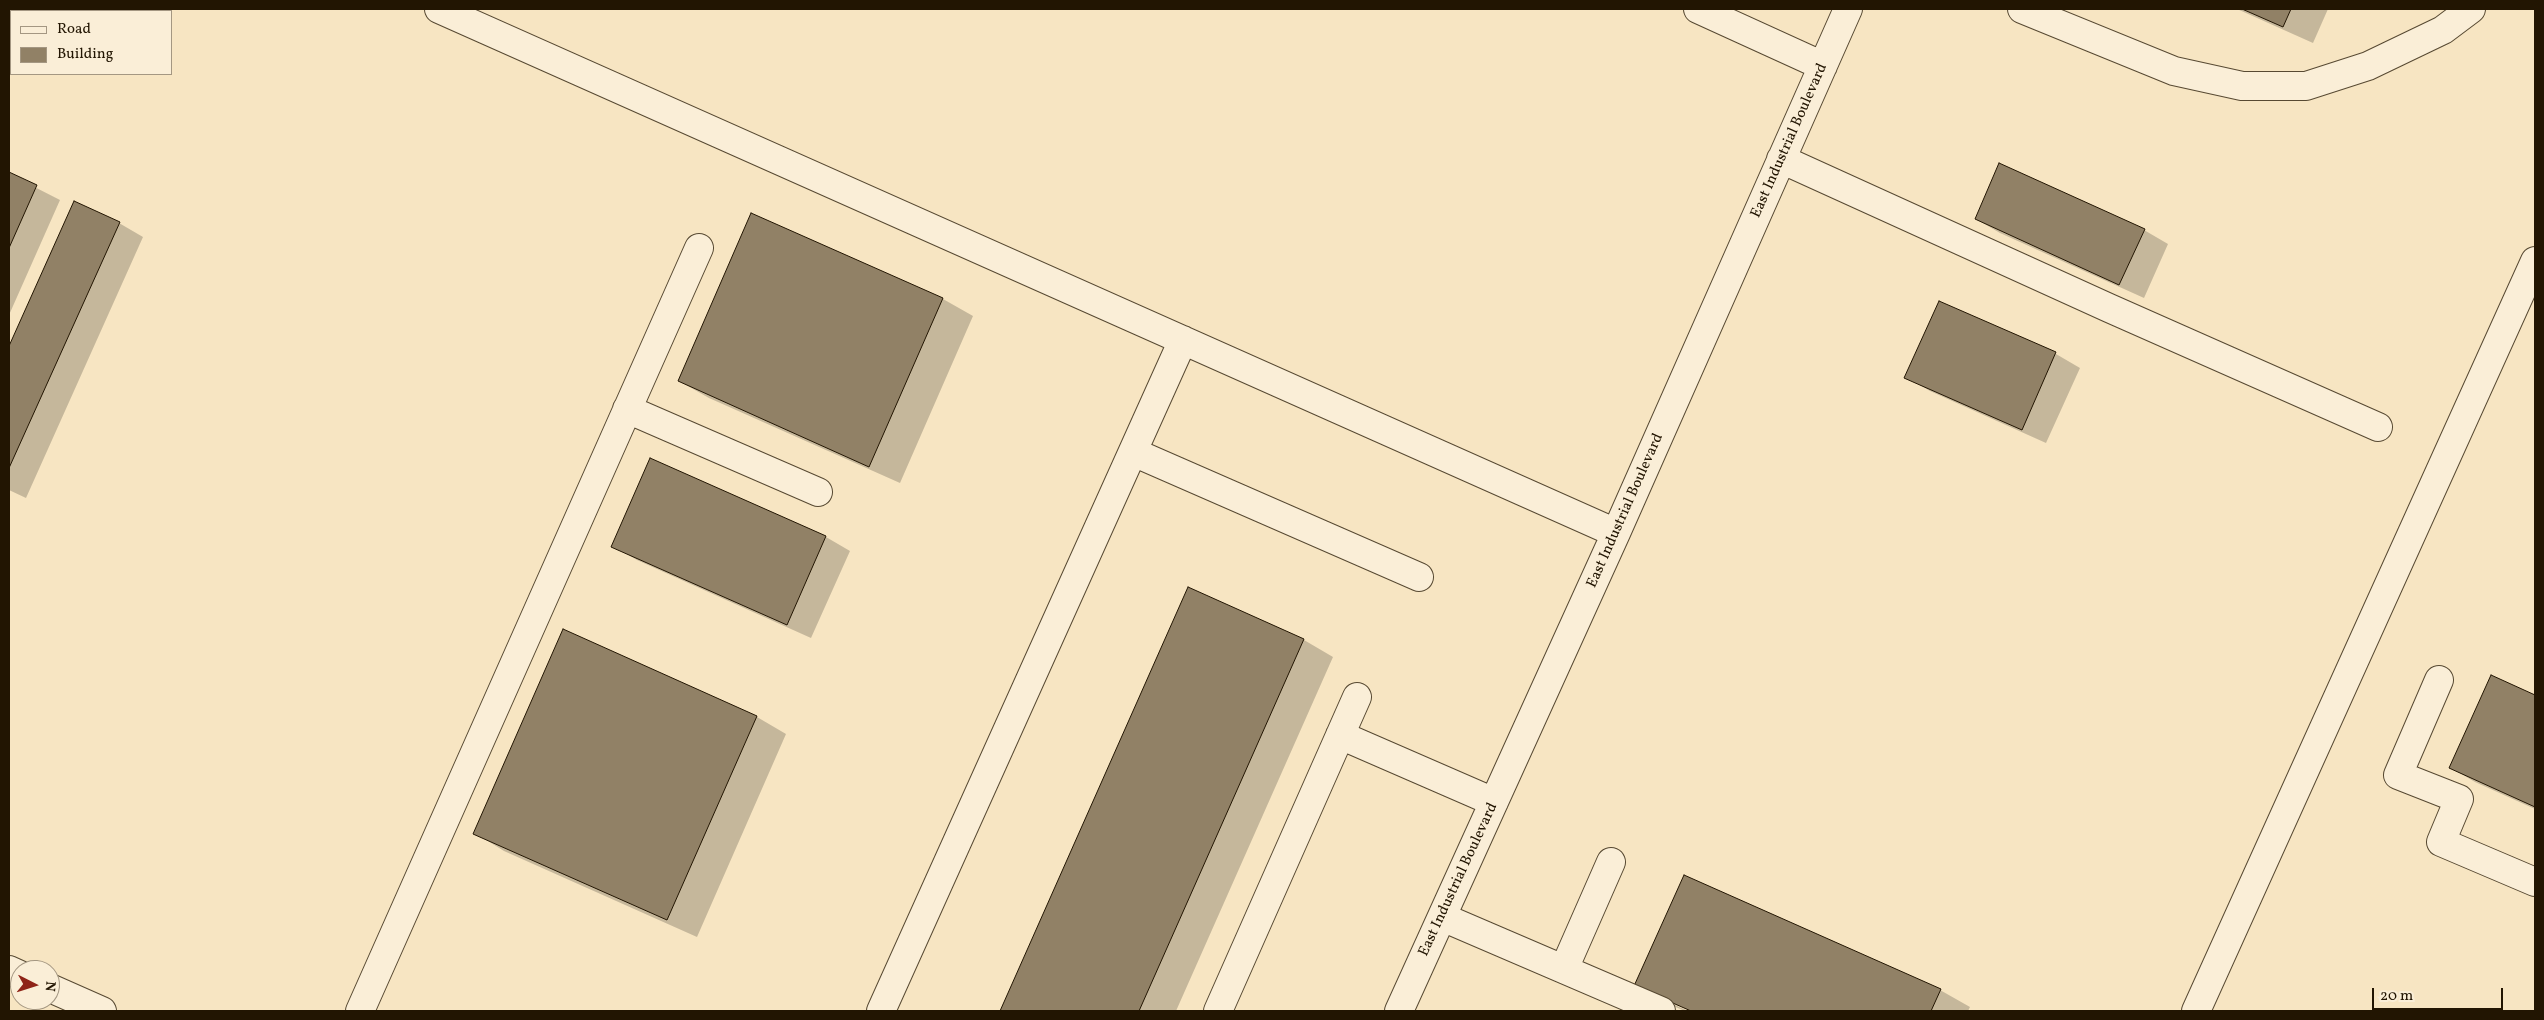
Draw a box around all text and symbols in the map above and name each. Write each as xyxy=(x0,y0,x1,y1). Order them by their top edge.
legend xyxy=(10,10,172,75)
text: Road xyxy=(57,19,91,40)
text: Building xyxy=(57,44,113,65)
street label: East Industrial Boulevard xyxy=(1748,61,1832,221)
street label: East Industrial Boulevard xyxy=(1584,431,1668,591)
street label: East Industrial Boulevard xyxy=(1416,800,1502,960)
north arrow xyxy=(10,960,60,1010)
scale bar xyxy=(2374,978,2505,1010)
text: N xyxy=(40,980,59,992)
text: 20 m xyxy=(2380,986,2413,1007)

